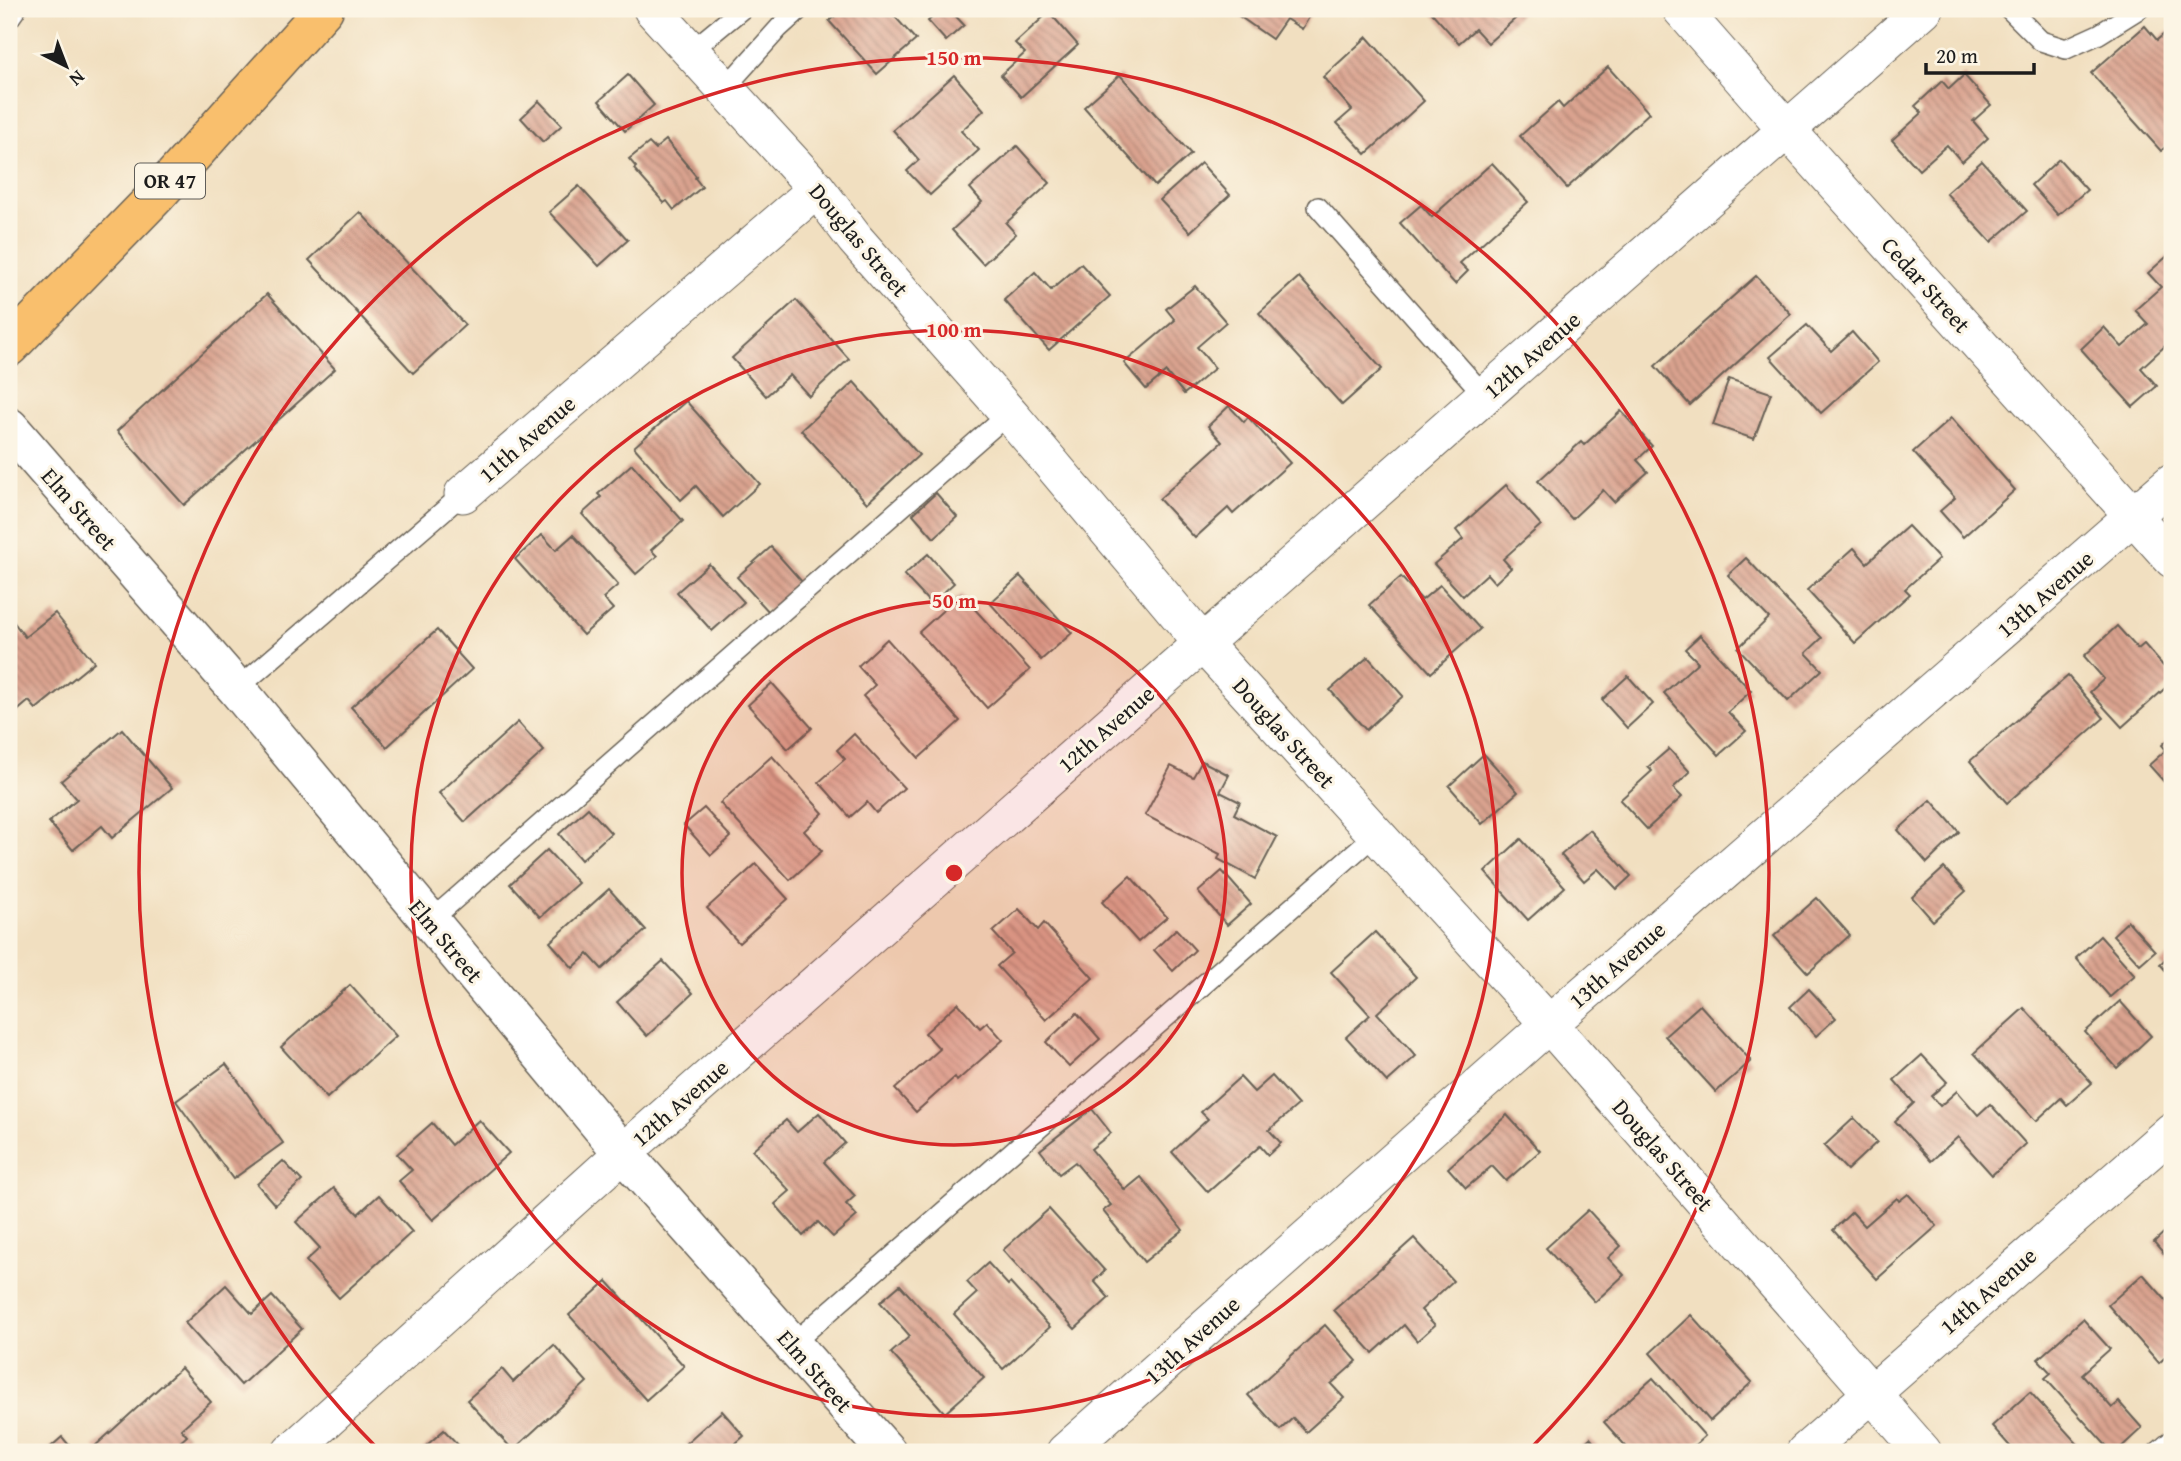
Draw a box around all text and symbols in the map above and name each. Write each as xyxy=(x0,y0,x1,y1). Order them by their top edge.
north arrow xyxy=(32,32,102,102)
scale bar xyxy=(1926,32,2034,76)
text: 20 m xyxy=(1936,40,1978,71)
text: 150 m xyxy=(926,42,982,73)
text: N xyxy=(63,64,91,93)
road number: OR 47 xyxy=(135,164,205,198)
street label: Douglas Street xyxy=(802,176,917,304)
street label: Cedar Street xyxy=(1874,229,1979,340)
street label: 12th Avenue xyxy=(1476,303,1587,406)
text: 100 m xyxy=(926,314,982,345)
street label: 11th Avenue xyxy=(471,387,582,490)
street label: Elm Street xyxy=(34,460,125,557)
street label: 13th Avenue xyxy=(1989,542,2100,645)
text: 50 m xyxy=(932,585,976,616)
street label: Douglas Street xyxy=(1226,670,1343,795)
street label: 12th Avenue xyxy=(1050,677,1161,780)
centre of rings xyxy=(942,861,966,885)
street label: Elm Street xyxy=(402,892,491,990)
street label: 13th Avenue xyxy=(1561,913,1672,1016)
street label: 12th Avenue xyxy=(624,1051,735,1154)
street label: Douglas Street xyxy=(1605,1091,1722,1218)
street label: 14th Avenue xyxy=(1932,1239,2043,1342)
street label: 13th Avenue xyxy=(1136,1288,1247,1392)
street label: Elm Street xyxy=(770,1322,861,1419)

